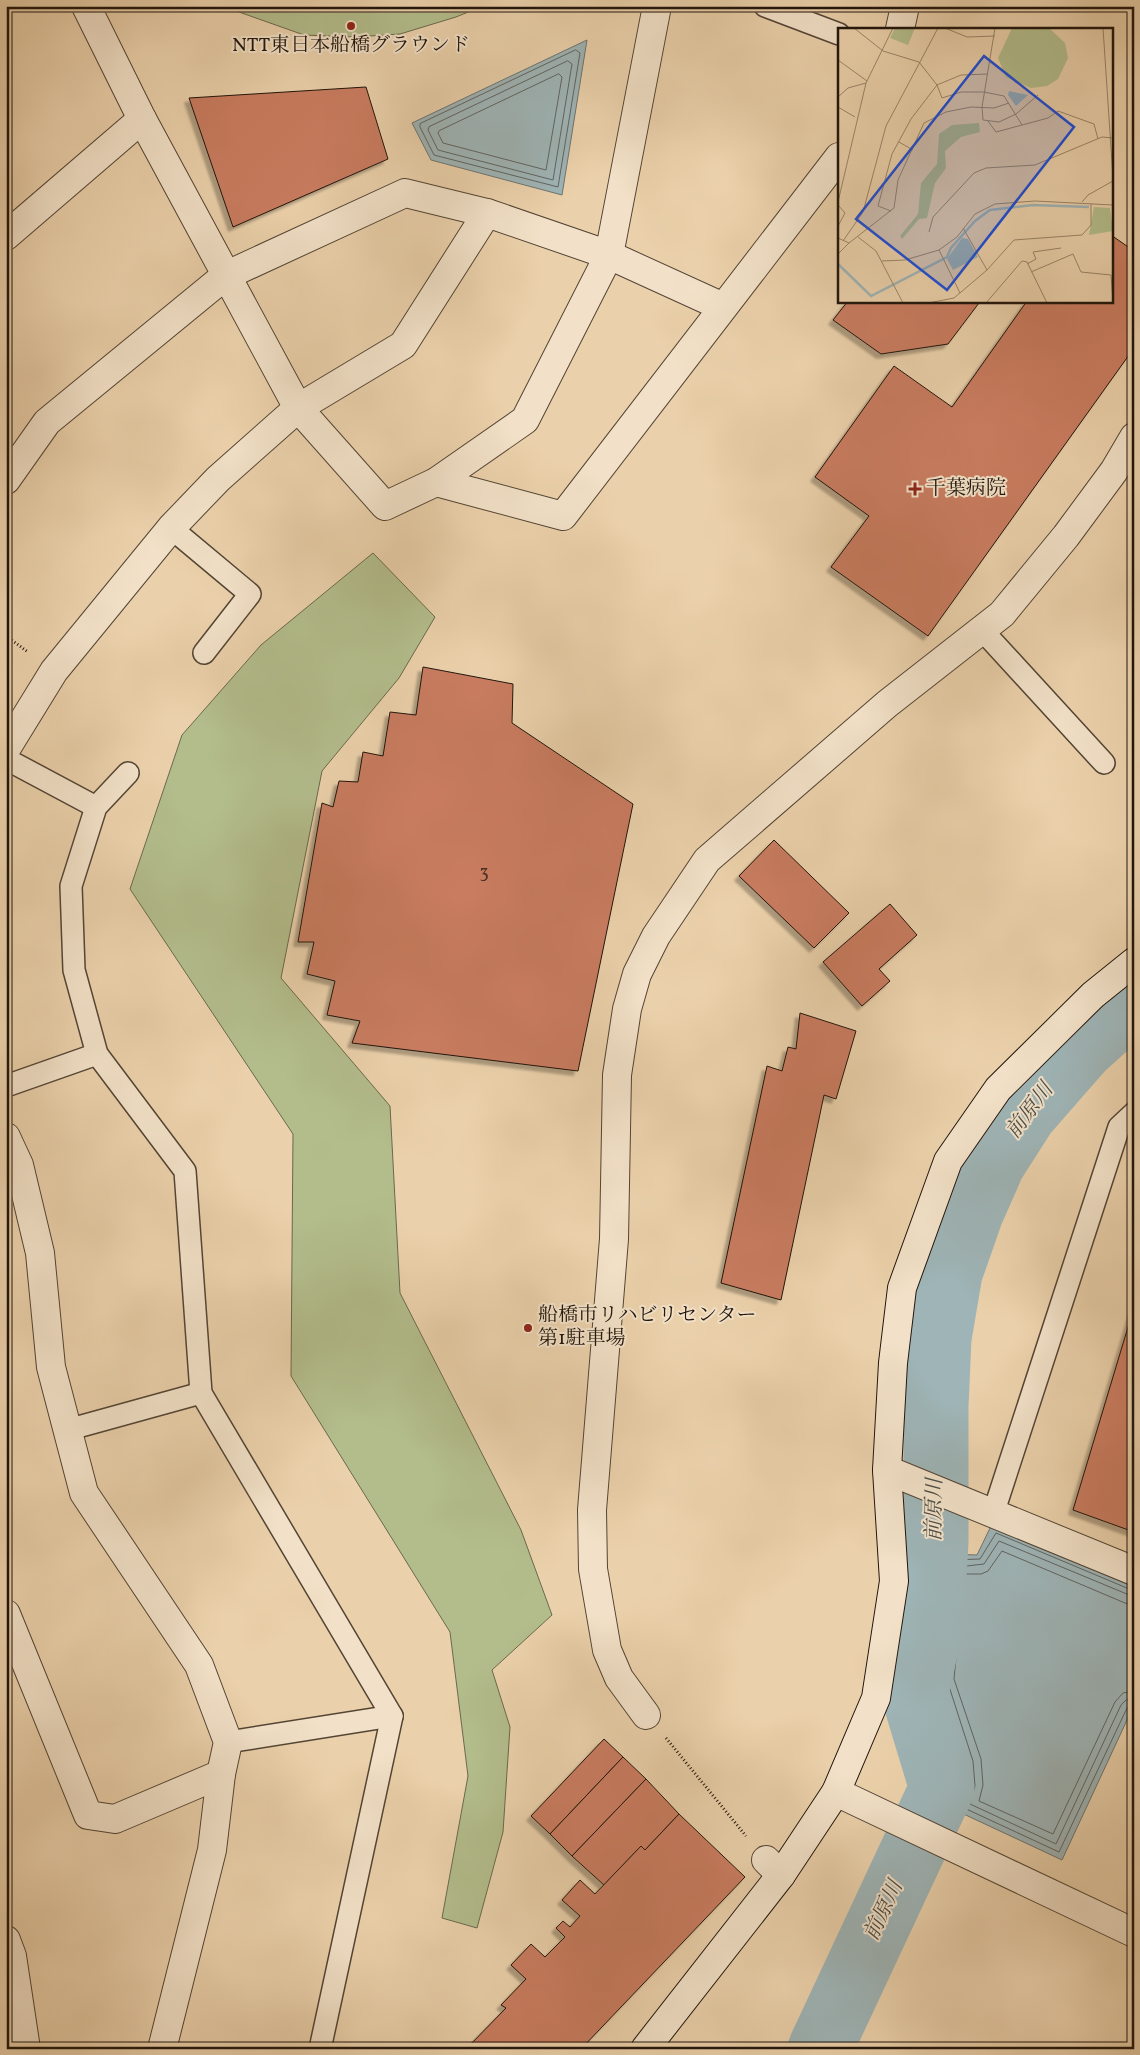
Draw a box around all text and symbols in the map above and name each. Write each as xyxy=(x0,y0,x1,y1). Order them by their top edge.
marker: NTT東日本船橋グラウンド xyxy=(345,20,357,32)
inset map xyxy=(838,28,1112,302)
place label: NTT東日本船橋グラウンド xyxy=(232,32,470,60)
place label: 千葉病院 xyxy=(926,475,1006,503)
marker: 千葉病院 xyxy=(908,482,922,496)
house number: 3 xyxy=(479,861,489,886)
water label: 前原川 xyxy=(999,1076,1062,1145)
place label: 船橋市リハビリセンター 第1駐車場 xyxy=(538,1302,756,1353)
marker: 船橋市リハビリセンター 第1駐車場 xyxy=(522,1322,534,1334)
water label: 前原川 xyxy=(920,1476,950,1542)
water label: 前原川 xyxy=(858,1875,911,1946)

